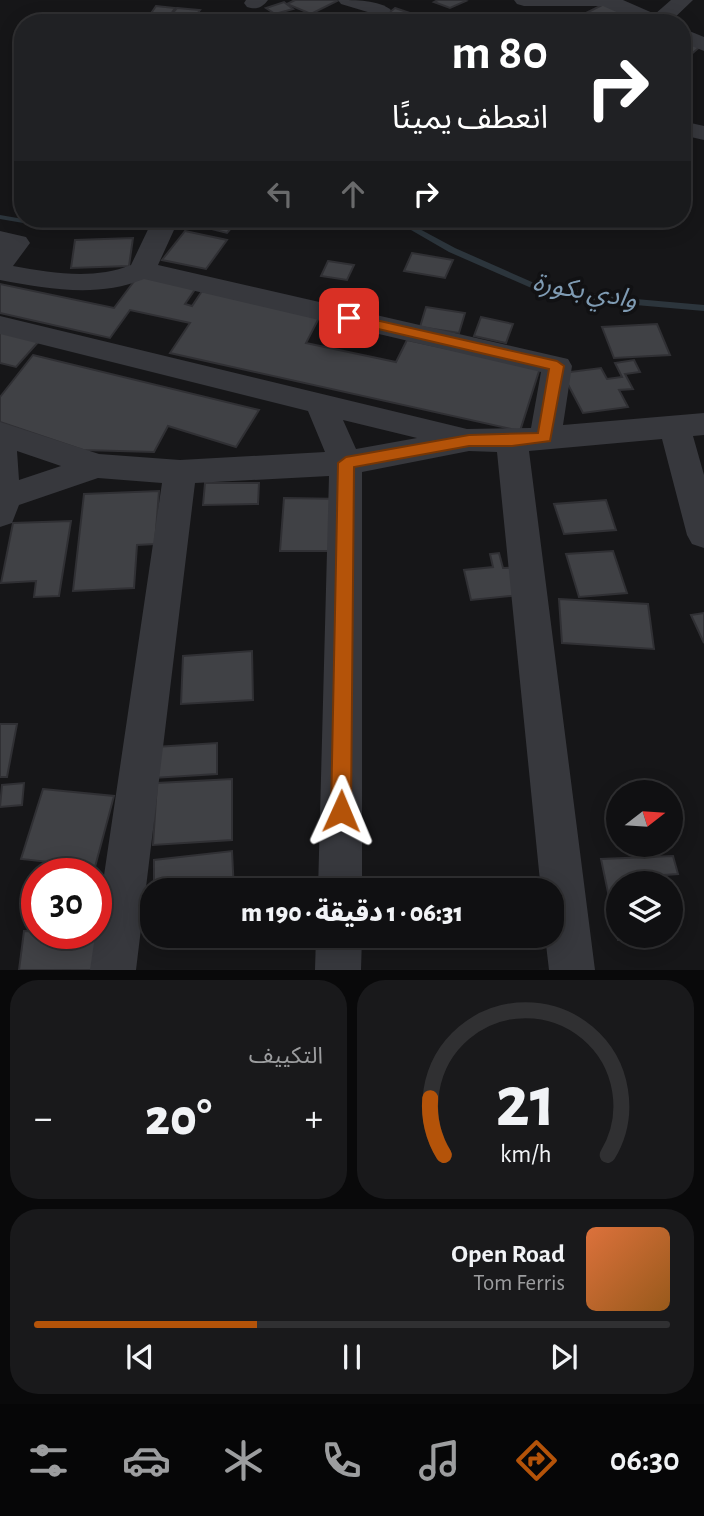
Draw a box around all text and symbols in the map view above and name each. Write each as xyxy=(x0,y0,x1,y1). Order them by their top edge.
text: 80 m xyxy=(451,29,548,78)
icon: right xyxy=(572,42,663,133)
text: انعطف يمينًا xyxy=(392,102,548,134)
icon: left xyxy=(261,175,299,213)
icon: ahead xyxy=(334,175,372,213)
icon: right xyxy=(407,175,445,213)
water label: وادي بكورة xyxy=(530,269,639,319)
pin xyxy=(319,288,379,348)
icon: arrive xyxy=(330,299,368,337)
position arrow xyxy=(304,774,378,848)
north arrow xyxy=(606,780,682,858)
map controls xyxy=(606,780,683,948)
speed limit sign: 30 xyxy=(21,858,112,949)
button: layers xyxy=(606,871,683,948)
text: 06:31 · 1 دقيقة · 190 m xyxy=(241,900,463,926)
text: التكييف xyxy=(249,1045,323,1068)
text: 21 xyxy=(495,1068,556,1141)
text: 20° xyxy=(145,1092,212,1144)
text: − xyxy=(34,1100,52,1138)
text: + xyxy=(305,1100,323,1138)
text: km/h xyxy=(500,1142,551,1167)
text: Open Road xyxy=(451,1241,565,1267)
text: Tom Ferris xyxy=(473,1272,565,1295)
icon: previous xyxy=(121,1338,159,1376)
icon: pause xyxy=(333,1338,371,1376)
icon: next xyxy=(545,1338,583,1376)
icon: filters xyxy=(24,1436,73,1485)
icon: car xyxy=(122,1436,171,1485)
icon: climate xyxy=(219,1436,268,1485)
icon: phone xyxy=(317,1436,366,1485)
icon: music xyxy=(415,1436,464,1485)
icon: directions xyxy=(512,1436,561,1485)
text: 06:30 xyxy=(610,1444,680,1476)

